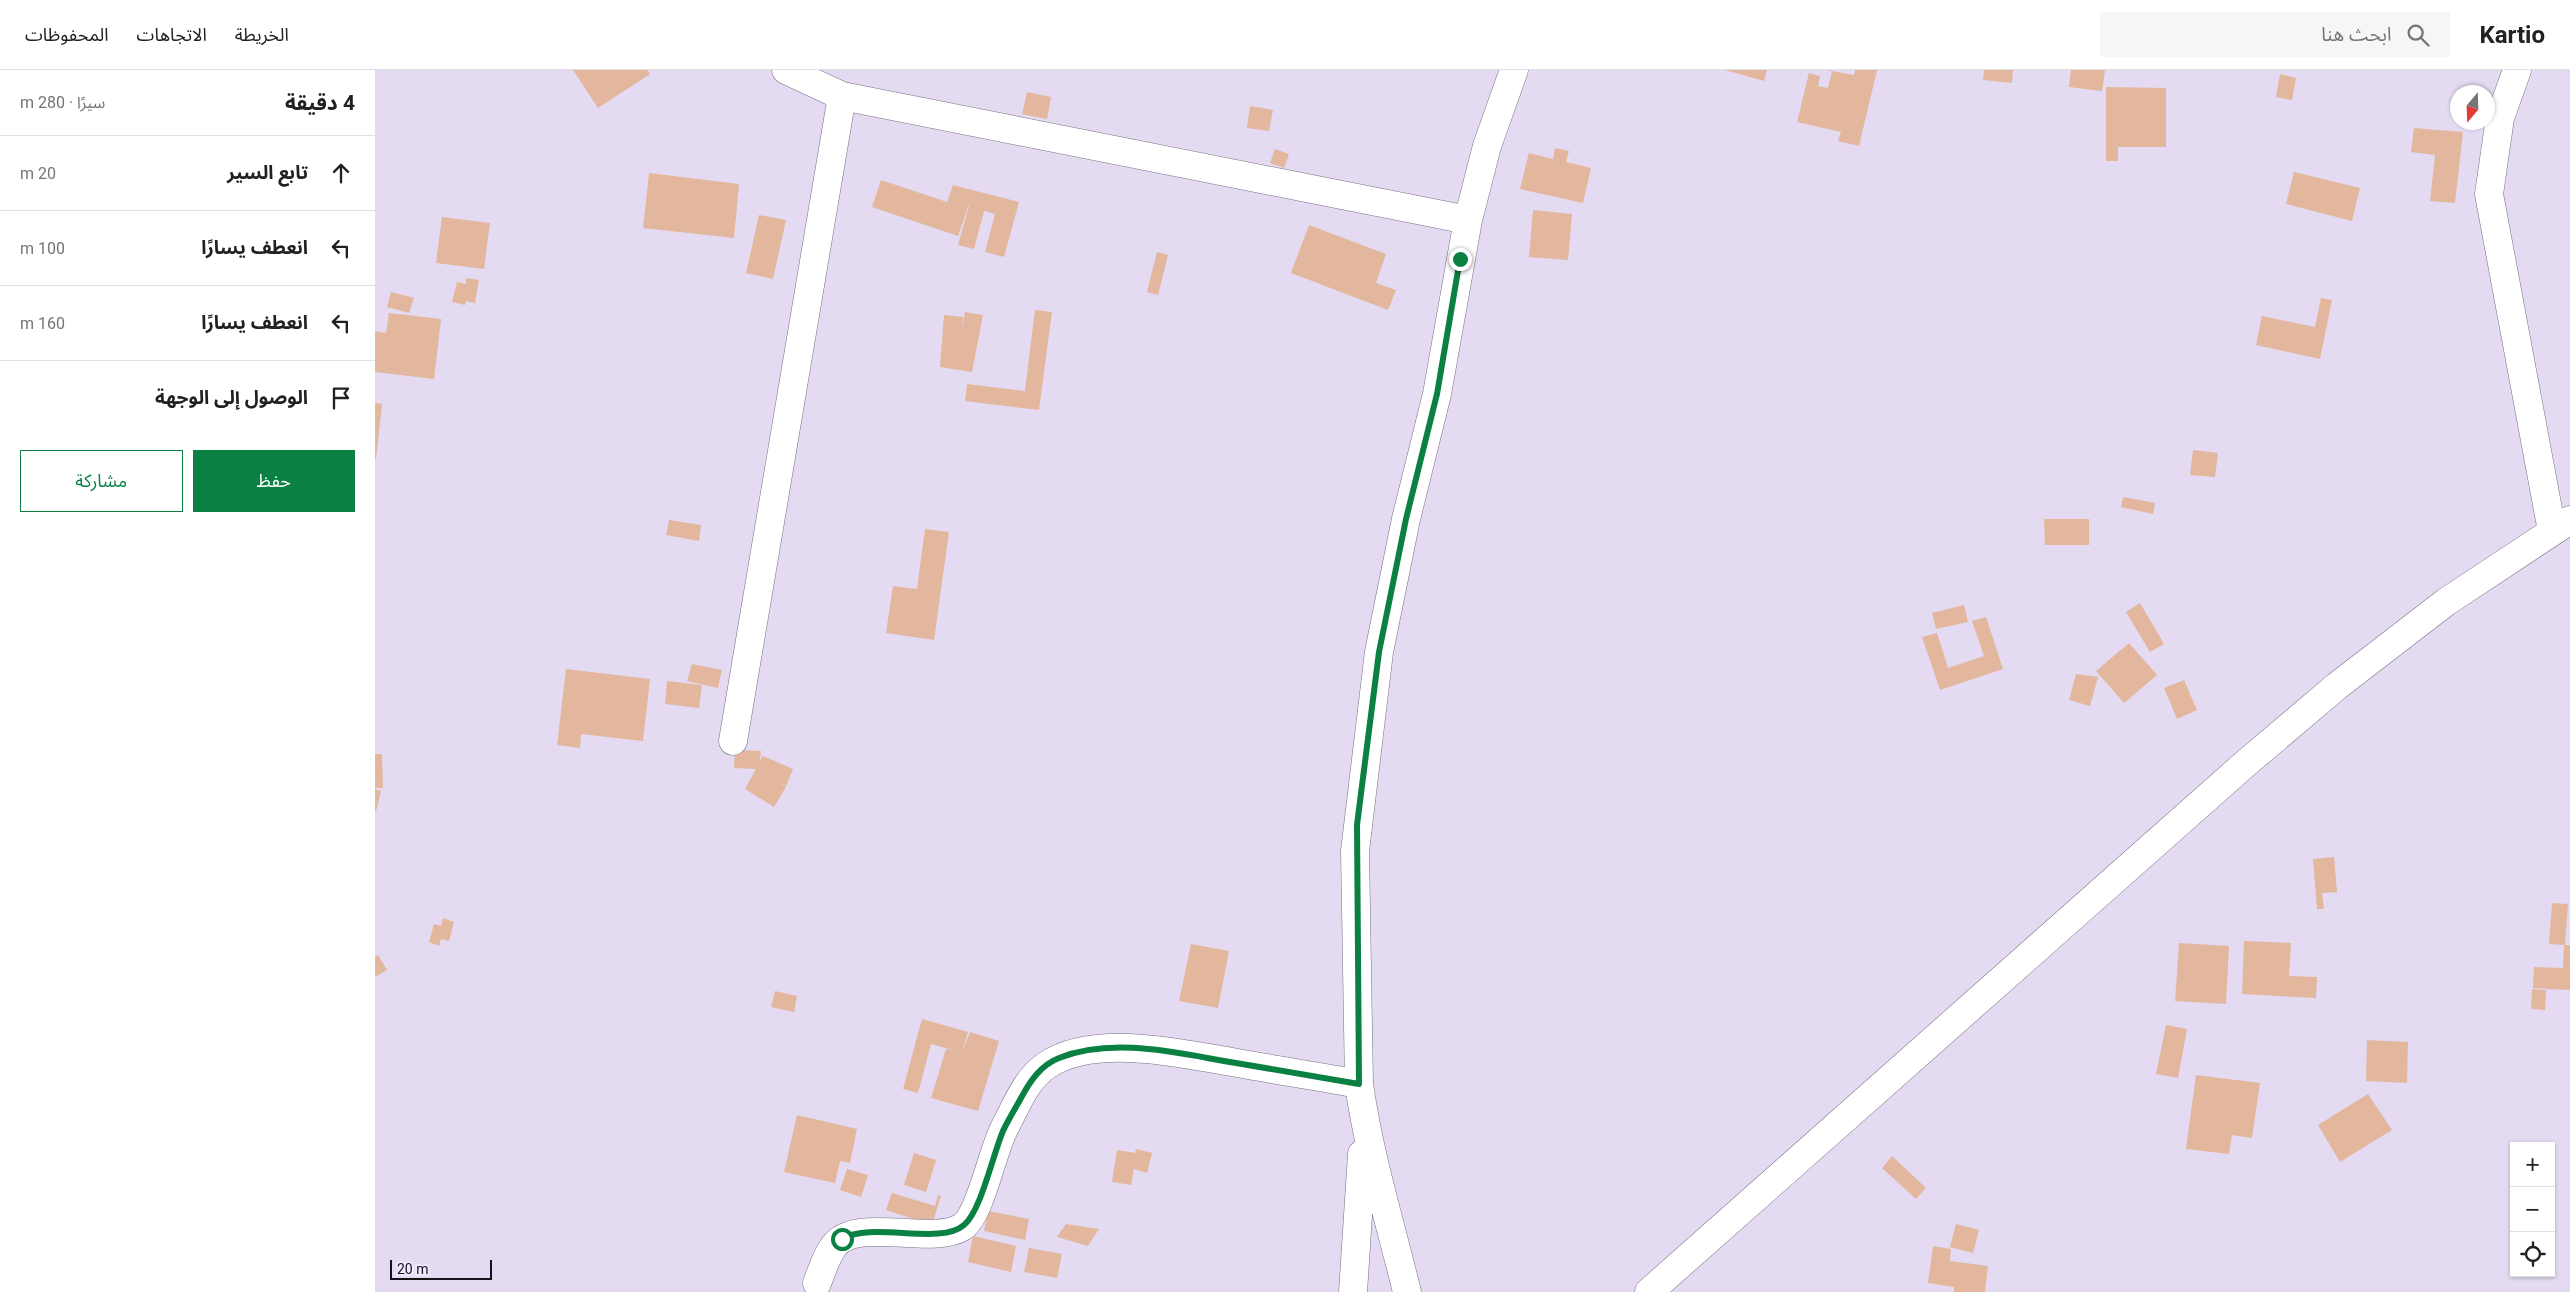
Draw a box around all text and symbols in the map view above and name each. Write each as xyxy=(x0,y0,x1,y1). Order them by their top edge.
search box xyxy=(2100,12,2450,57)
icon: search xyxy=(2404,21,2432,49)
text: Kartio xyxy=(2480,21,2545,49)
text: ابحث هنا xyxy=(2321,23,2392,46)
text: المحفوظات xyxy=(25,24,109,45)
text: الاتجاهات xyxy=(137,24,207,45)
text: الخريطة xyxy=(235,24,289,45)
north arrow xyxy=(2450,85,2495,130)
text: 4 دقيقة xyxy=(285,91,355,115)
text: سيرًا · 280 m xyxy=(20,93,105,112)
icon: ahead xyxy=(327,159,355,187)
text: تابع السير xyxy=(227,161,308,184)
text: 20 m xyxy=(20,164,56,183)
icon: left xyxy=(327,234,355,262)
text: انعطف يسارًا xyxy=(201,236,308,259)
text: 100 m xyxy=(20,239,65,258)
route end xyxy=(1449,248,1472,271)
icon: left xyxy=(327,309,355,337)
text: انعطف يسارًا xyxy=(201,311,308,334)
text: 160 m xyxy=(20,314,65,333)
icon: arrive xyxy=(327,384,355,412)
text: الوصول إلى الوجهة xyxy=(155,386,308,409)
button: مشاركة xyxy=(20,450,183,512)
button: حفظ xyxy=(193,450,355,512)
map controls xyxy=(2510,1142,2555,1277)
button: + xyxy=(2510,1142,2555,1187)
button: − xyxy=(2510,1187,2555,1232)
route start xyxy=(831,1228,854,1251)
button: locate xyxy=(2510,1232,2555,1277)
scale bar xyxy=(390,1257,493,1280)
text: 20 m xyxy=(397,1261,429,1277)

